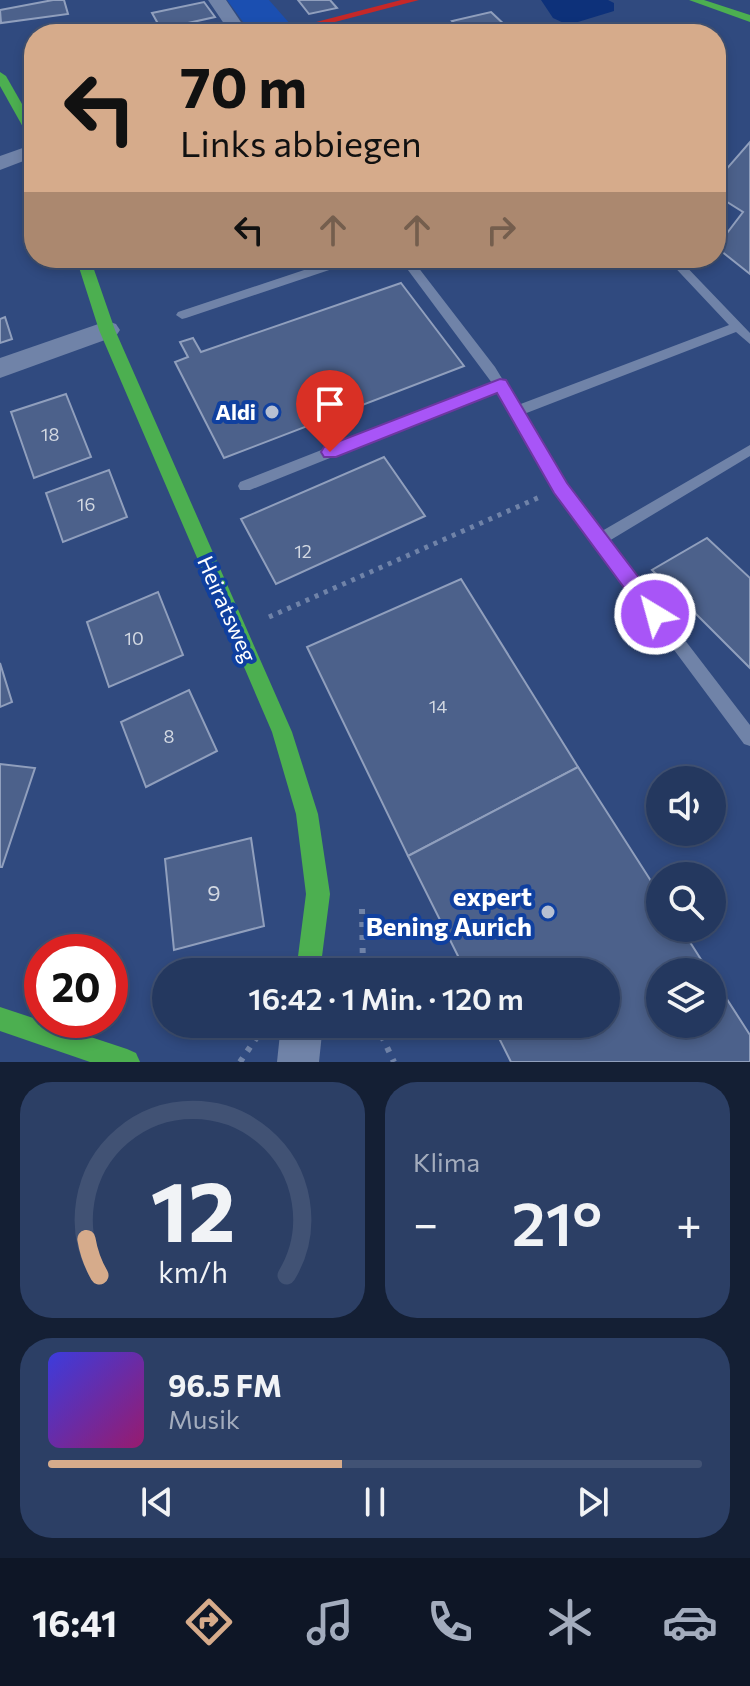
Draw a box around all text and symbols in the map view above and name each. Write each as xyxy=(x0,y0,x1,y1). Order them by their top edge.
text: 70 m xyxy=(180,51,307,120)
icon: left xyxy=(48,56,152,160)
text: Links abbiegen xyxy=(180,120,422,164)
icon: left xyxy=(227,208,271,252)
icon: ahead xyxy=(311,208,355,252)
icon: ahead xyxy=(395,208,439,252)
icon: right xyxy=(479,208,523,252)
pin xyxy=(296,370,364,452)
icon: arrive xyxy=(308,382,352,426)
place label: Aldi xyxy=(215,398,256,425)
marker: Aldi xyxy=(263,403,281,421)
house number: 18 xyxy=(41,423,59,445)
house number: 16 xyxy=(77,493,95,515)
house number: 12 xyxy=(294,540,312,562)
street label: Heiratsweg xyxy=(192,552,263,666)
position arrow xyxy=(613,572,697,656)
house number: 10 xyxy=(124,627,144,649)
house number: 14 xyxy=(429,695,447,717)
house number: 8 xyxy=(164,725,175,747)
map controls xyxy=(646,766,726,1038)
button: sound xyxy=(646,766,726,846)
button: search xyxy=(646,862,726,942)
house number: 9 xyxy=(207,879,221,906)
place label: expert Bening Aurich xyxy=(366,880,532,941)
marker: expert Bening Aurich xyxy=(539,903,557,921)
speed limit sign: 20 xyxy=(24,934,128,1038)
button: layers xyxy=(646,958,726,1038)
text: 16:42 · 1 Min. · 120 m xyxy=(248,979,524,1016)
text: Klima xyxy=(413,1146,480,1177)
text: 12 xyxy=(150,1157,235,1259)
text: 21° xyxy=(512,1185,602,1258)
text: − xyxy=(413,1195,438,1249)
text: + xyxy=(676,1195,702,1249)
text: km/h xyxy=(158,1254,227,1289)
text: 96.5 FM xyxy=(168,1366,282,1403)
text: Musik xyxy=(168,1403,240,1434)
icon: previous xyxy=(135,1480,179,1524)
icon: pause xyxy=(353,1480,397,1524)
icon: next xyxy=(571,1480,615,1524)
icon: directions xyxy=(181,1594,237,1650)
icon: music xyxy=(302,1594,358,1650)
icon: phone xyxy=(422,1594,478,1650)
icon: climate xyxy=(542,1594,598,1650)
icon: car xyxy=(662,1594,718,1650)
text: 16:41 xyxy=(32,1600,117,1644)

